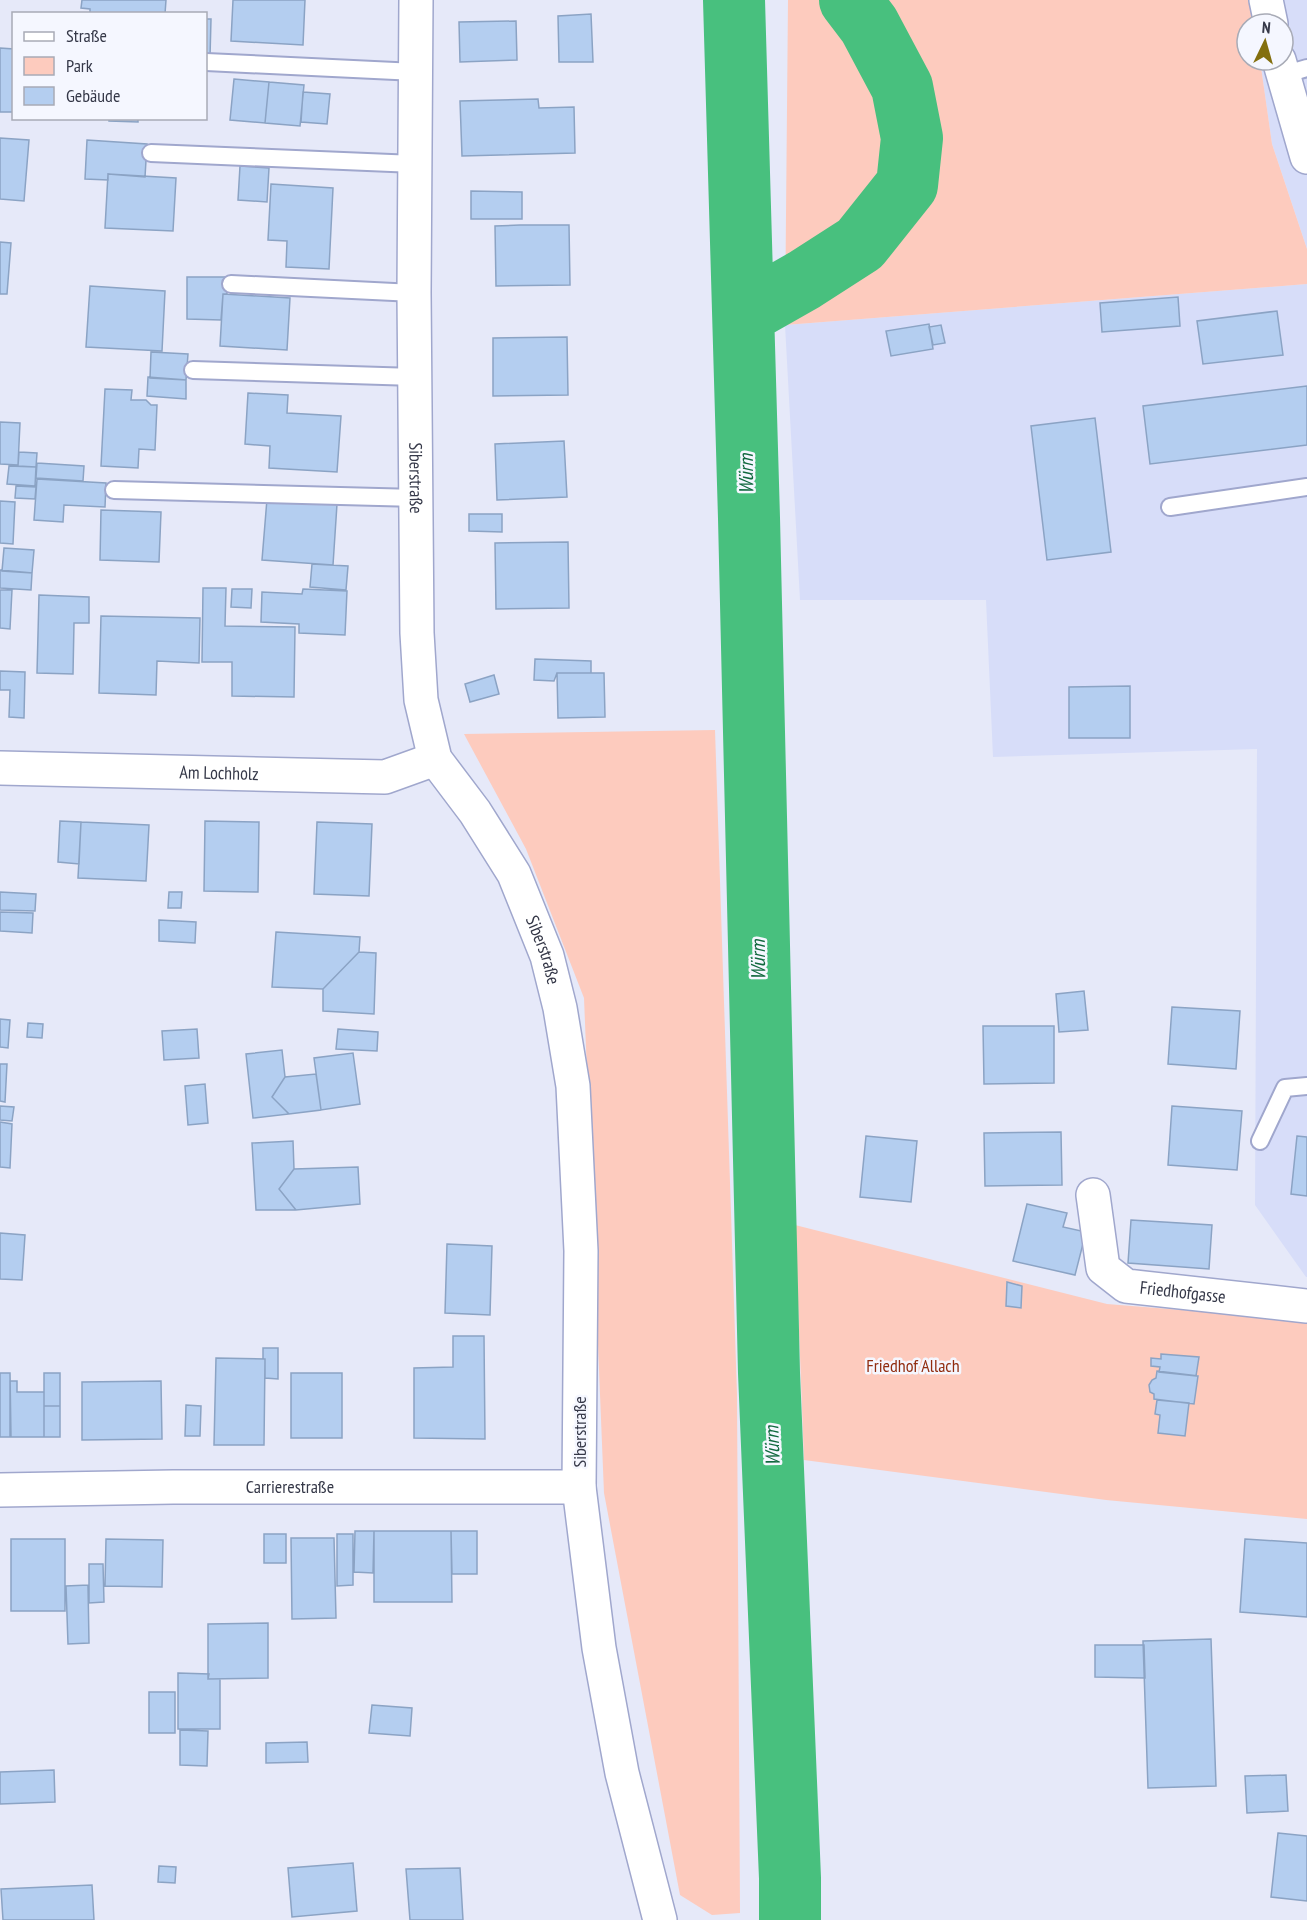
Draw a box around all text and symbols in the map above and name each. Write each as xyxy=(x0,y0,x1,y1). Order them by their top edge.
legend xyxy=(12,12,207,120)
north arrow xyxy=(1235,12,1295,72)
text: N xyxy=(1261,17,1271,37)
text: Straße xyxy=(66,24,107,47)
text: Park xyxy=(66,54,93,77)
text: Gebäude xyxy=(66,84,120,107)
street label: Siberstraße xyxy=(404,442,428,514)
water label: Würm xyxy=(733,453,759,494)
street label: Am Lochholz xyxy=(179,760,259,785)
street label: Siberstraße xyxy=(521,912,566,987)
water label: Würm xyxy=(745,939,771,980)
street label: Friedhofgasse xyxy=(1139,1276,1227,1308)
park label: Friedhof Allach xyxy=(866,1354,960,1377)
street label: Siberstraße xyxy=(568,1396,591,1468)
water label: Würm xyxy=(758,1425,786,1467)
street label: Carrierestraße xyxy=(246,1475,334,1498)

